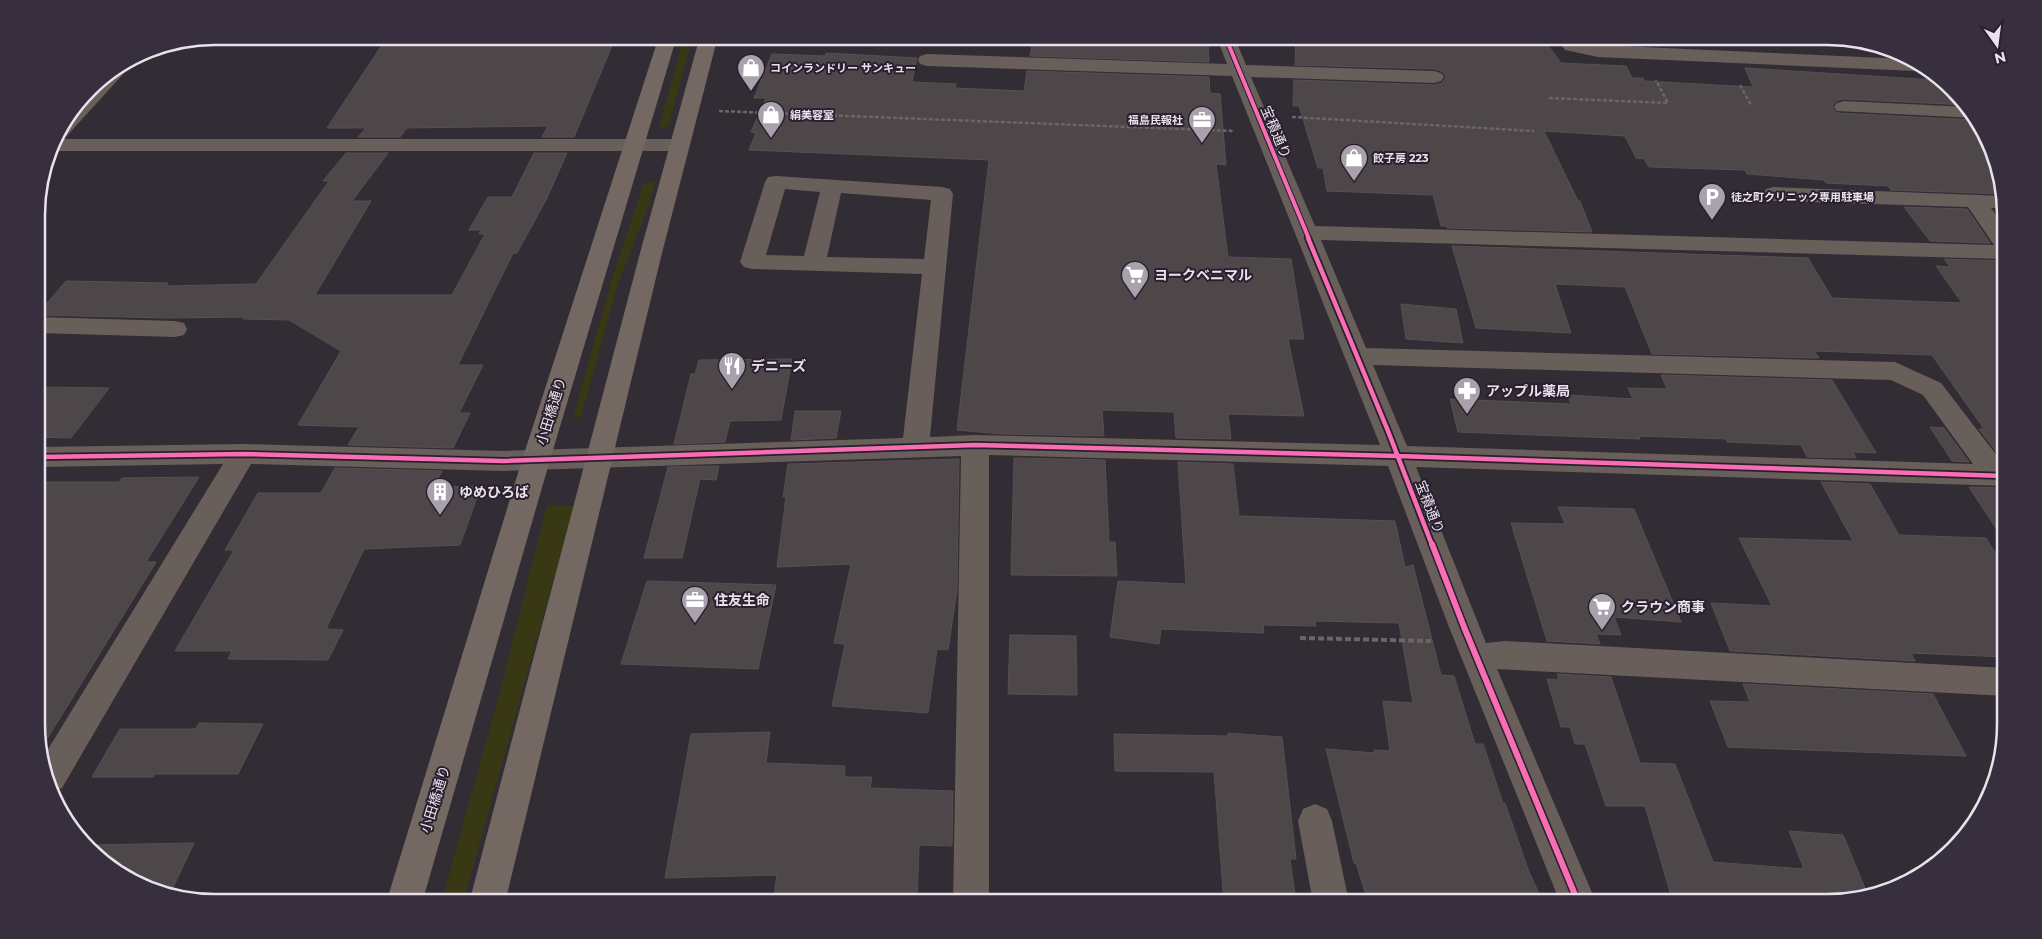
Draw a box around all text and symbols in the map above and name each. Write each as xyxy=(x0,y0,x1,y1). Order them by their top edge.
north arrow xyxy=(1972,20,2022,70)
text: N xyxy=(1992,48,2008,68)
shop icon: コインランドリー サンキュー xyxy=(736,53,766,92)
place label: コインランドリー サンキュー xyxy=(770,61,916,75)
shop icon: 絹美容室 xyxy=(756,100,786,139)
street label: 宝積通り xyxy=(1257,103,1295,161)
office icon: 福島民報社 xyxy=(1187,105,1217,144)
place label: 絹美容室 xyxy=(790,108,834,122)
place label: 福島民報社 xyxy=(1128,113,1183,127)
shop icon: 餃子房 223 xyxy=(1339,143,1369,182)
place label: 餃子房 223 xyxy=(1373,151,1429,165)
parking icon: 徒之町クリニック専用駐車場 xyxy=(1697,182,1727,221)
place label: 徒之町クリニック専用駐車場 xyxy=(1731,190,1874,204)
supermarket icon: ヨークベニマル xyxy=(1120,260,1150,299)
place label: ヨークベニマル xyxy=(1154,266,1252,284)
restaurant icon: デニーズ xyxy=(717,351,747,390)
place label: デニーズ xyxy=(751,357,806,375)
street label: 小田橋通り xyxy=(532,375,570,447)
pharmacy icon: アップル薬局 xyxy=(1452,376,1482,415)
place label: アップル薬局 xyxy=(1486,382,1570,400)
building icon: ゆめひろば xyxy=(425,477,455,516)
street label: 宝積通り xyxy=(1412,478,1448,536)
place label: ゆめひろば xyxy=(459,483,529,501)
office icon: 住友生命 xyxy=(680,585,710,624)
place label: 住友生命 xyxy=(714,591,770,609)
supermarket icon: クラウン商事 xyxy=(1587,592,1617,631)
place label: クラウン商事 xyxy=(1621,598,1705,616)
street label: 小田橋通り xyxy=(416,763,454,835)

